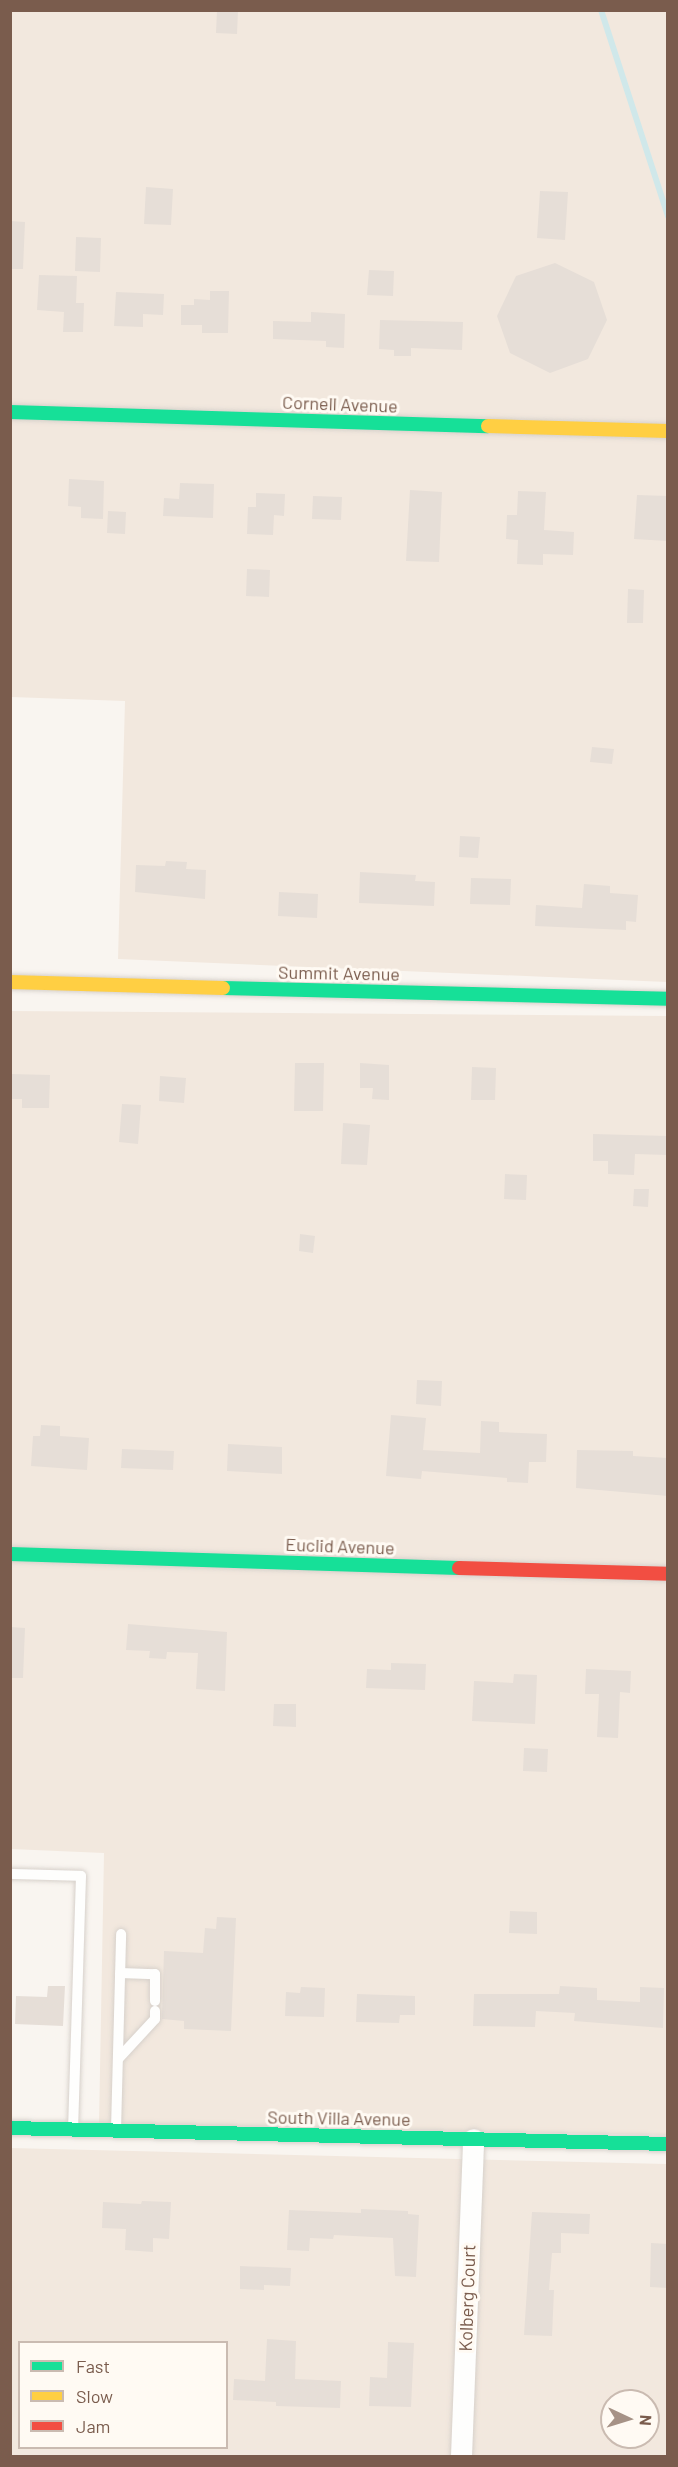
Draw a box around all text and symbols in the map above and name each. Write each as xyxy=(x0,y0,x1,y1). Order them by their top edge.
street label: Cornell Avenue xyxy=(282,391,398,417)
street label: Summit Avenue xyxy=(278,961,400,985)
street label: Euclid Avenue xyxy=(285,1533,395,1559)
street label: South Villa Avenue xyxy=(267,2106,411,2130)
street label: Kolberg Court xyxy=(454,2244,480,2352)
legend xyxy=(18,2341,228,2449)
text: Fast xyxy=(76,2355,110,2377)
text: Slow xyxy=(76,2385,113,2407)
north arrow xyxy=(600,2389,660,2449)
text: N xyxy=(637,2414,656,2426)
text: Jam xyxy=(76,2415,110,2437)

